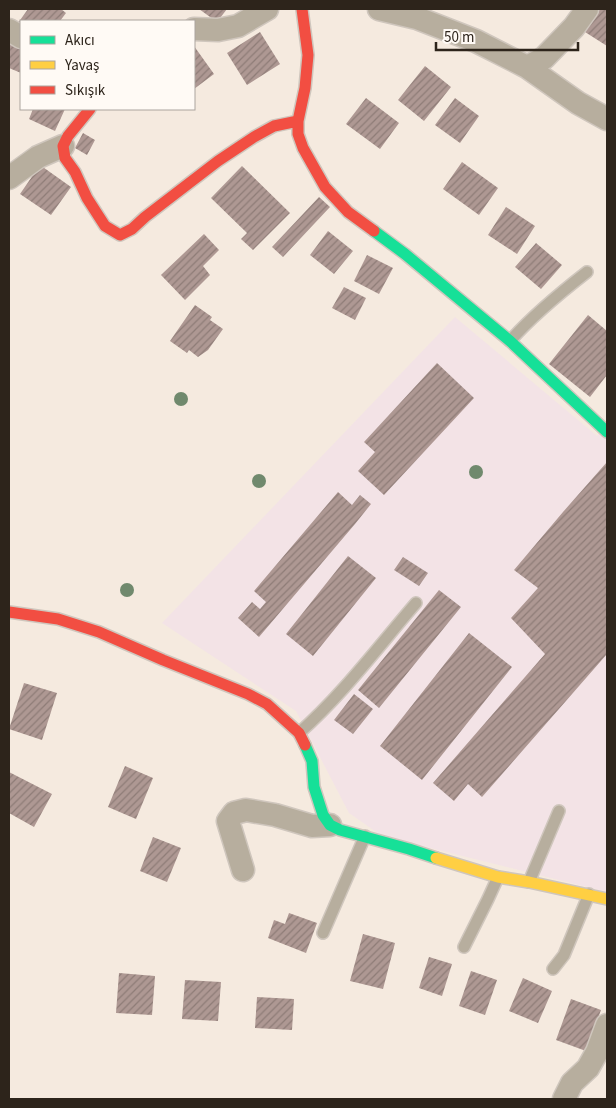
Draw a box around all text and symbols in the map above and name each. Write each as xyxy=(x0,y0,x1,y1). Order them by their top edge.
legend xyxy=(20,20,195,110)
scale bar xyxy=(436,20,578,52)
text: 50 m xyxy=(444,27,474,48)
text: Akıcı xyxy=(65,30,95,51)
text: Yavaş xyxy=(64,55,99,76)
text: Sıkışık xyxy=(65,80,106,101)

